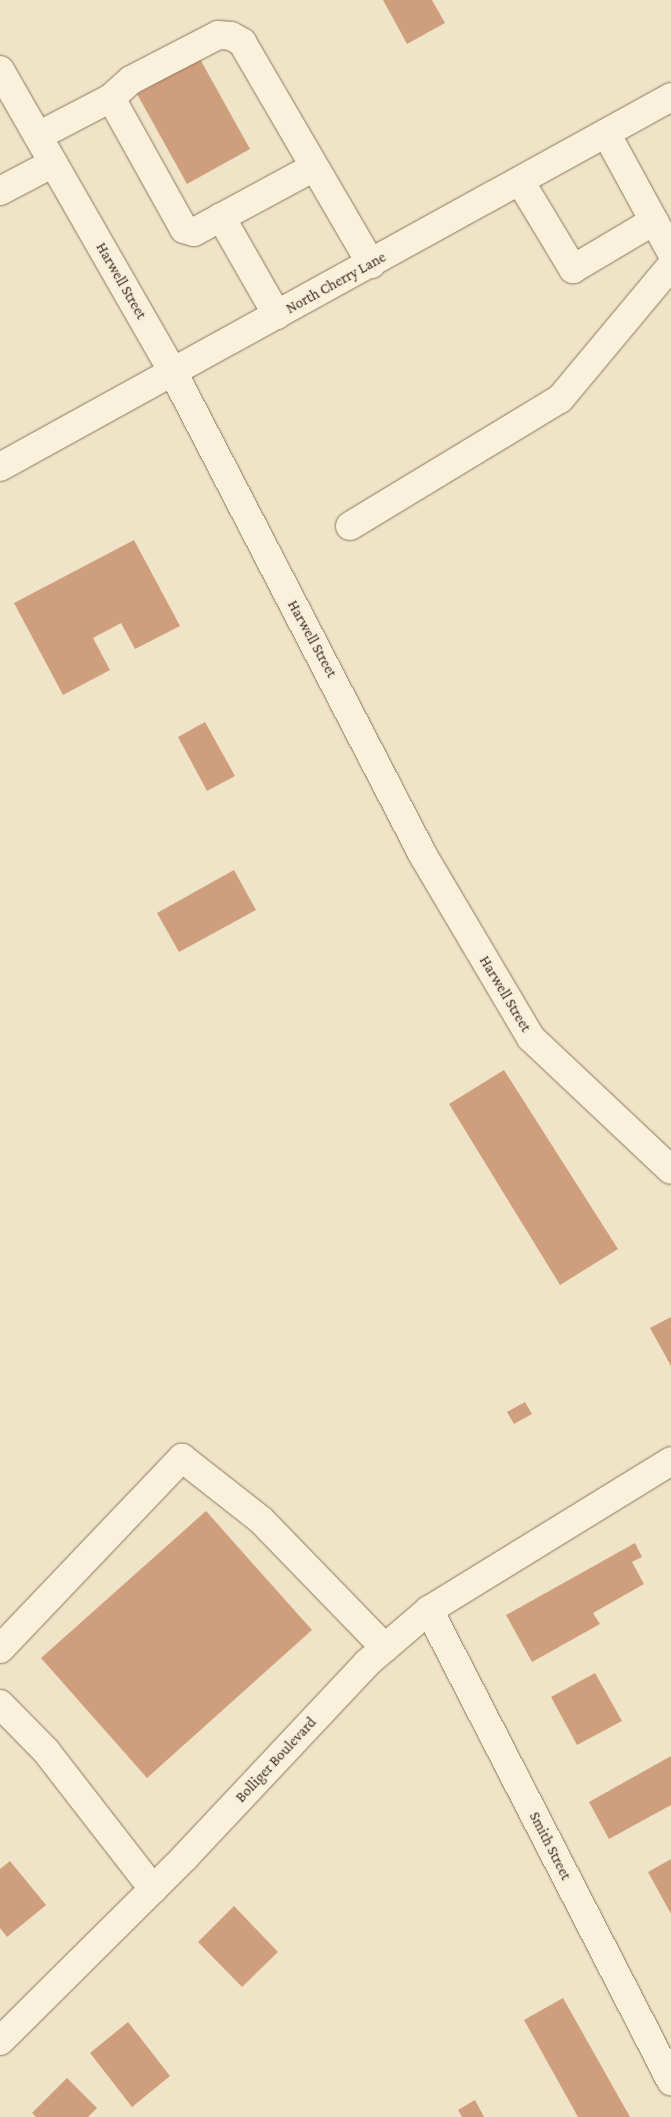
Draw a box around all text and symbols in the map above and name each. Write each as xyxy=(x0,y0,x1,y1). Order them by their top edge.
street label: Harwell Street xyxy=(92,239,150,323)
street label: North Cherry Lane xyxy=(283,248,389,318)
street label: Harwell Street xyxy=(283,597,341,681)
street label: Harwell Street xyxy=(475,953,535,1035)
street label: Bolliger Boulevard xyxy=(232,1714,320,1806)
street label: Smith Street xyxy=(525,1809,575,1883)

